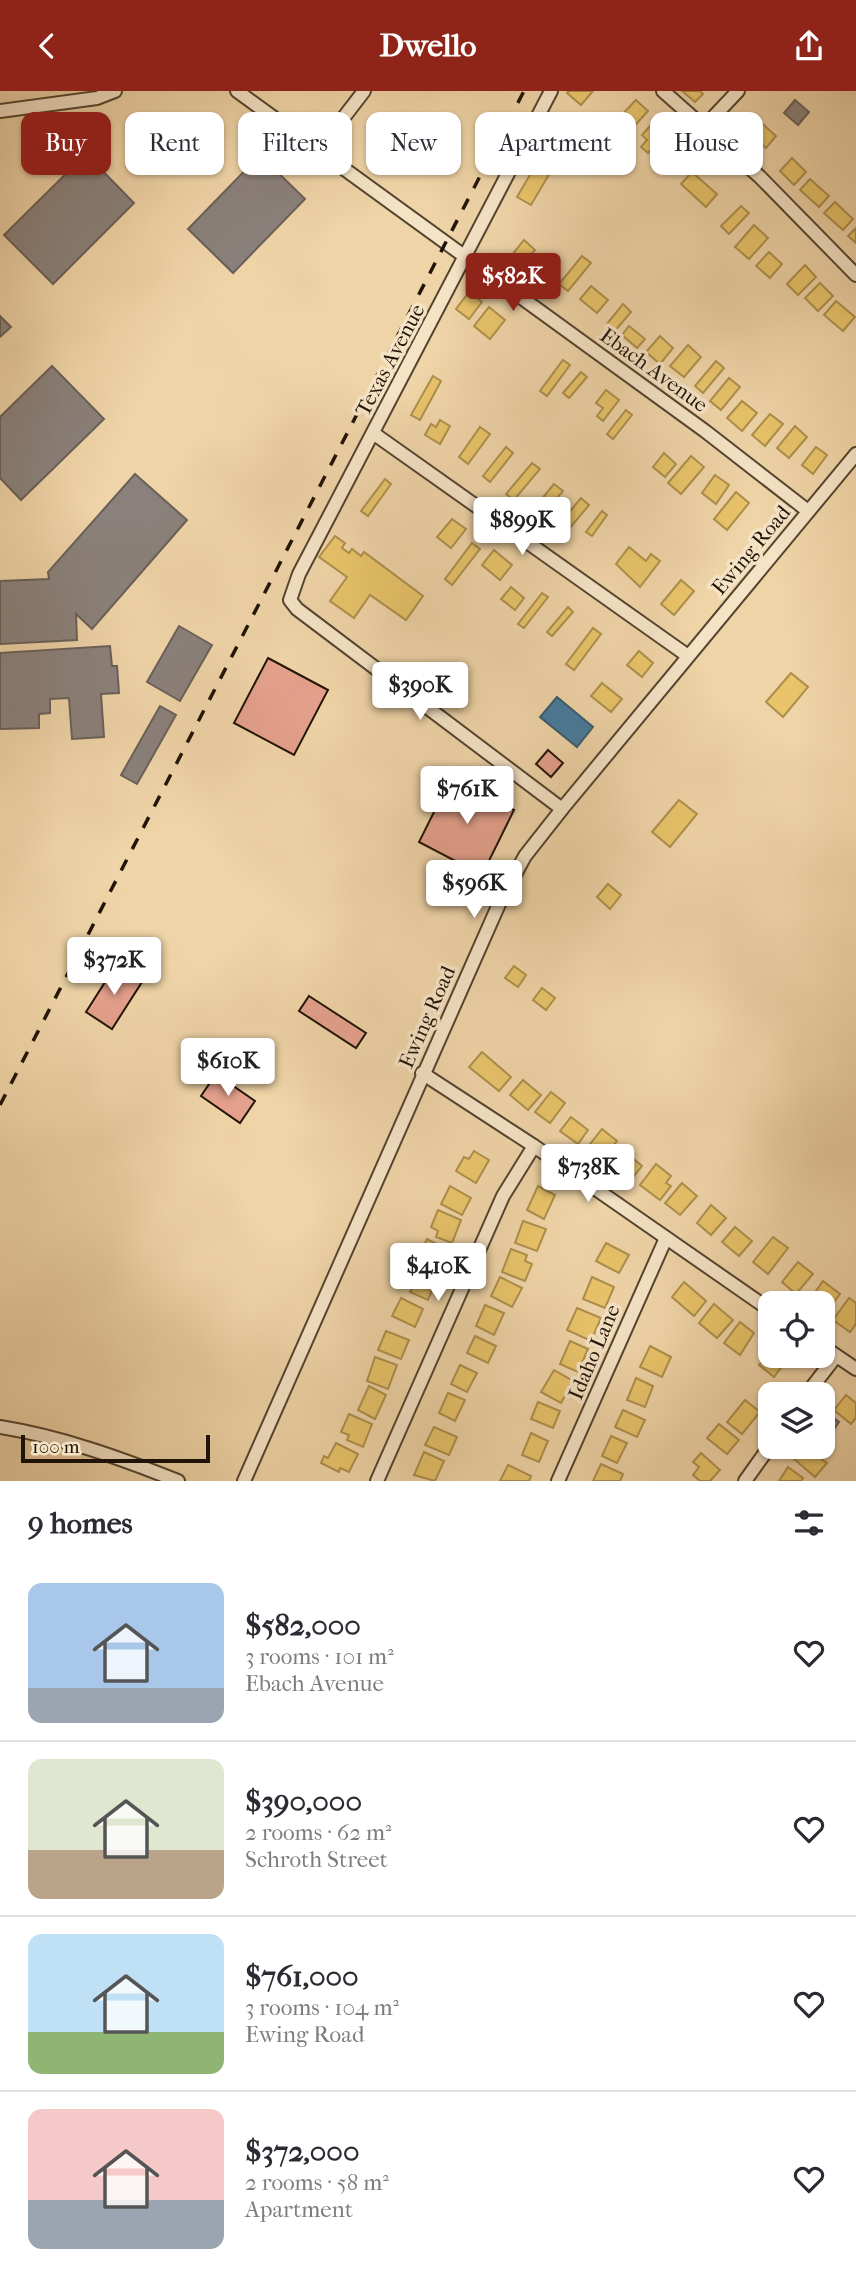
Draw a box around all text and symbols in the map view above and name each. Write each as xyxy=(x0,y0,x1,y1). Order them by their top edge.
icon: back xyxy=(28,27,66,65)
text: Dwello xyxy=(379,27,477,64)
icon: share xyxy=(790,27,828,65)
chip: Buy xyxy=(21,112,111,175)
chip: Rent xyxy=(125,112,224,175)
chip: Filters xyxy=(238,112,352,175)
chip: New xyxy=(366,112,461,175)
chip: Apartment xyxy=(475,112,636,175)
chip: House xyxy=(650,112,763,175)
pin: $582K xyxy=(464,253,562,313)
text: $582K xyxy=(482,262,544,289)
street label: Texas Avenue xyxy=(350,300,430,420)
street label: Ebach Avenue xyxy=(596,323,712,417)
pin: $899K xyxy=(473,497,571,557)
street label: Ewing Road xyxy=(707,500,796,599)
text: $899K xyxy=(489,506,555,533)
pin: $390K xyxy=(371,663,469,722)
text: $390K xyxy=(388,671,452,698)
pin: $761K xyxy=(418,767,516,826)
text: $761K xyxy=(436,775,498,802)
pin: $596K xyxy=(425,861,523,920)
text: $596K xyxy=(442,869,506,896)
pin: $372K xyxy=(65,937,163,997)
text: $372K xyxy=(83,946,145,973)
street label: Ewing Road xyxy=(394,962,460,1072)
pin: $610K xyxy=(179,1039,277,1098)
text: $610K xyxy=(197,1047,259,1074)
pin: $738K xyxy=(539,1145,637,1204)
text: $738K xyxy=(557,1153,619,1180)
pin: $410K xyxy=(389,1243,487,1303)
text: $410K xyxy=(406,1252,470,1279)
map controls xyxy=(758,1291,835,1459)
button: locate xyxy=(758,1291,835,1368)
street label: Idaho Lane xyxy=(563,1301,625,1403)
button: layers xyxy=(758,1382,835,1459)
scale bar xyxy=(21,1432,210,1464)
text: 100 m xyxy=(32,1436,80,1458)
icon: filters xyxy=(790,1504,828,1542)
text: 9 homes xyxy=(28,1506,133,1541)
text: $582,000 xyxy=(245,1608,361,1643)
icon: home xyxy=(84,1611,168,1695)
icon: heart xyxy=(790,1634,828,1672)
text: 3 rooms · 101 m² xyxy=(245,1643,394,1670)
text: Ebach Avenue xyxy=(245,1670,384,1697)
text: $390,000 xyxy=(245,1784,362,1819)
icon: home xyxy=(84,1787,168,1871)
icon: heart xyxy=(790,1810,828,1848)
text: 2 rooms · 62 m² xyxy=(245,1819,392,1846)
text: Schroth Street xyxy=(245,1846,388,1873)
text: $761,000 xyxy=(245,1959,359,1994)
icon: home xyxy=(84,1962,168,2046)
icon: heart xyxy=(790,1985,828,2023)
text: 3 rooms · 104 m² xyxy=(245,1994,399,2021)
text: Ewing Road xyxy=(245,2021,364,2048)
text: $372,000 xyxy=(245,2134,359,2169)
icon: home xyxy=(84,2137,168,2221)
icon: heart xyxy=(790,2160,828,2198)
text: 2 rooms · 58 m² xyxy=(245,2169,389,2196)
text: Apartment xyxy=(245,2196,353,2223)

